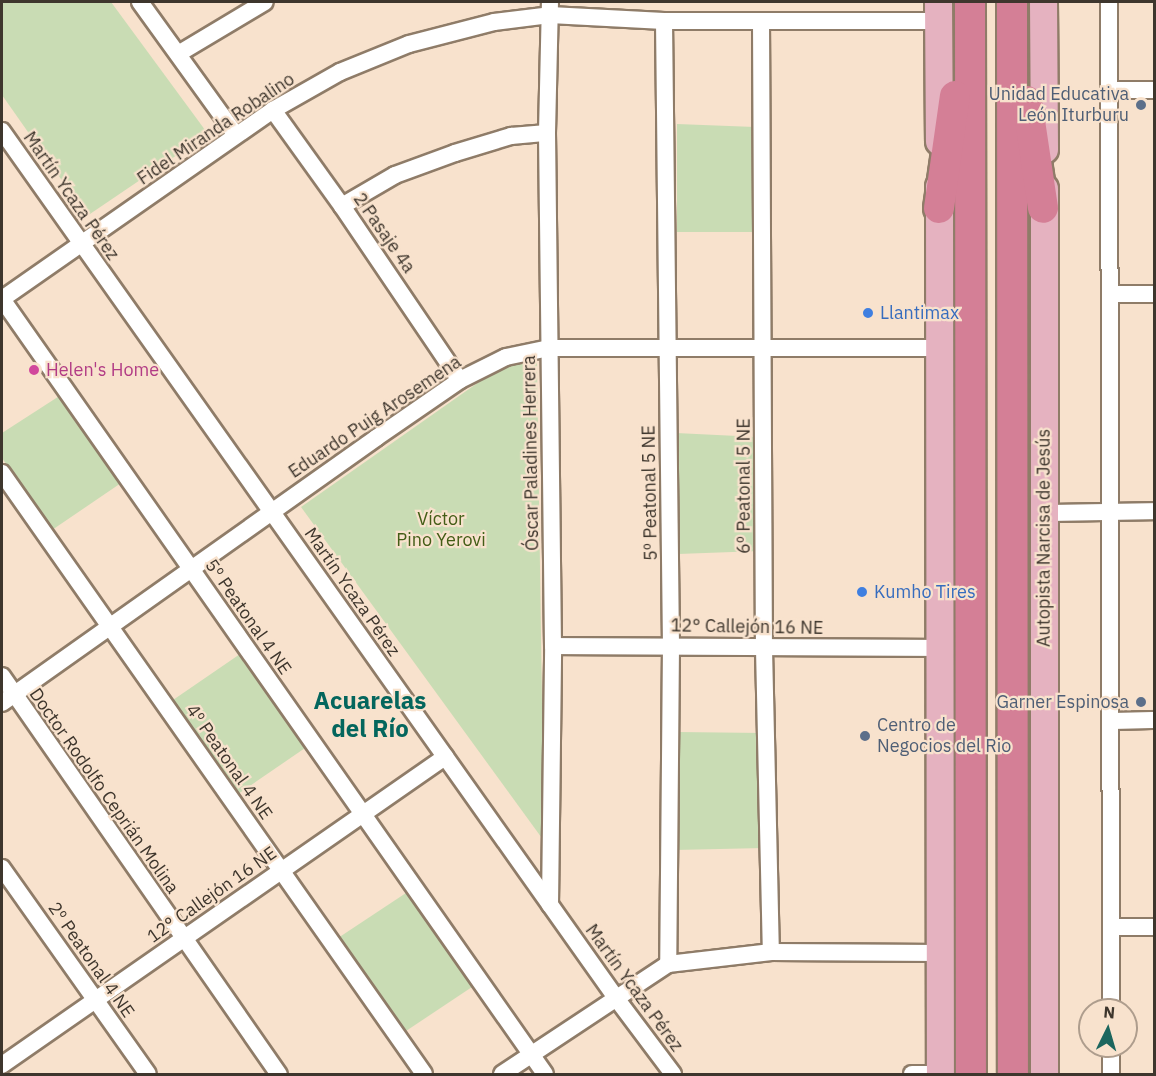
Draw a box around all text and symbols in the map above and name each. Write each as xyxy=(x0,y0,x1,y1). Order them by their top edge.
street label: Fidel Miranda Robalino xyxy=(133,68,299,190)
place label: Unidad Educativa León Iturburu xyxy=(989,84,1129,127)
marker: Unidad Educativa León Iturburu xyxy=(1134,98,1148,112)
street label: Martín Ycaza Pérez xyxy=(19,128,123,264)
street label: 2 Pasaje 4a xyxy=(349,189,419,277)
place label: Llantimax xyxy=(880,302,959,324)
marker: Llantimax xyxy=(861,306,875,320)
street label: Eduardo Puig Arosemena xyxy=(285,351,465,483)
street label: Óscar Paladines Herrera xyxy=(518,355,544,551)
place label: Helen's Home xyxy=(46,359,159,381)
marker: Helen's Home xyxy=(27,363,41,377)
street label: 6º Peatonal 5 NE xyxy=(733,418,755,554)
street label: 5º Peatonal 5 NE xyxy=(638,425,662,561)
street label: Autopista Narcisa de Jesús xyxy=(1033,429,1055,647)
park label: Víctor Pino Yerovi xyxy=(396,509,486,552)
street label: Martín Ycaza Pérez xyxy=(300,524,404,660)
street label: 5º Peatonal 4 NE xyxy=(200,555,296,679)
place label: Kumho Tires xyxy=(874,581,976,603)
marker: Kumho Tires xyxy=(855,585,869,599)
street label: 12° Callejón 16 NE xyxy=(670,615,824,639)
street label: Doctor Rodolfo Ceprián Molina xyxy=(25,684,183,898)
district label: Acuarelas del Río xyxy=(314,687,426,743)
place label: Garner Espinosa xyxy=(996,691,1129,713)
marker: Garner Espinosa xyxy=(1134,695,1148,709)
street label: 4º Peatonal 4 NE xyxy=(181,700,277,824)
place label: Centro de Negocios del Rio xyxy=(877,715,1011,758)
marker: Centro de Negocios del Rio xyxy=(858,729,872,743)
street label: 12° Callejón 16 NE xyxy=(143,842,281,948)
street label: 2º Peatonal 4 NE xyxy=(43,898,139,1022)
street label: Martín Ycaza Pérez xyxy=(581,920,687,1056)
north arrow xyxy=(1078,998,1138,1058)
text: N xyxy=(1103,1002,1116,1023)

